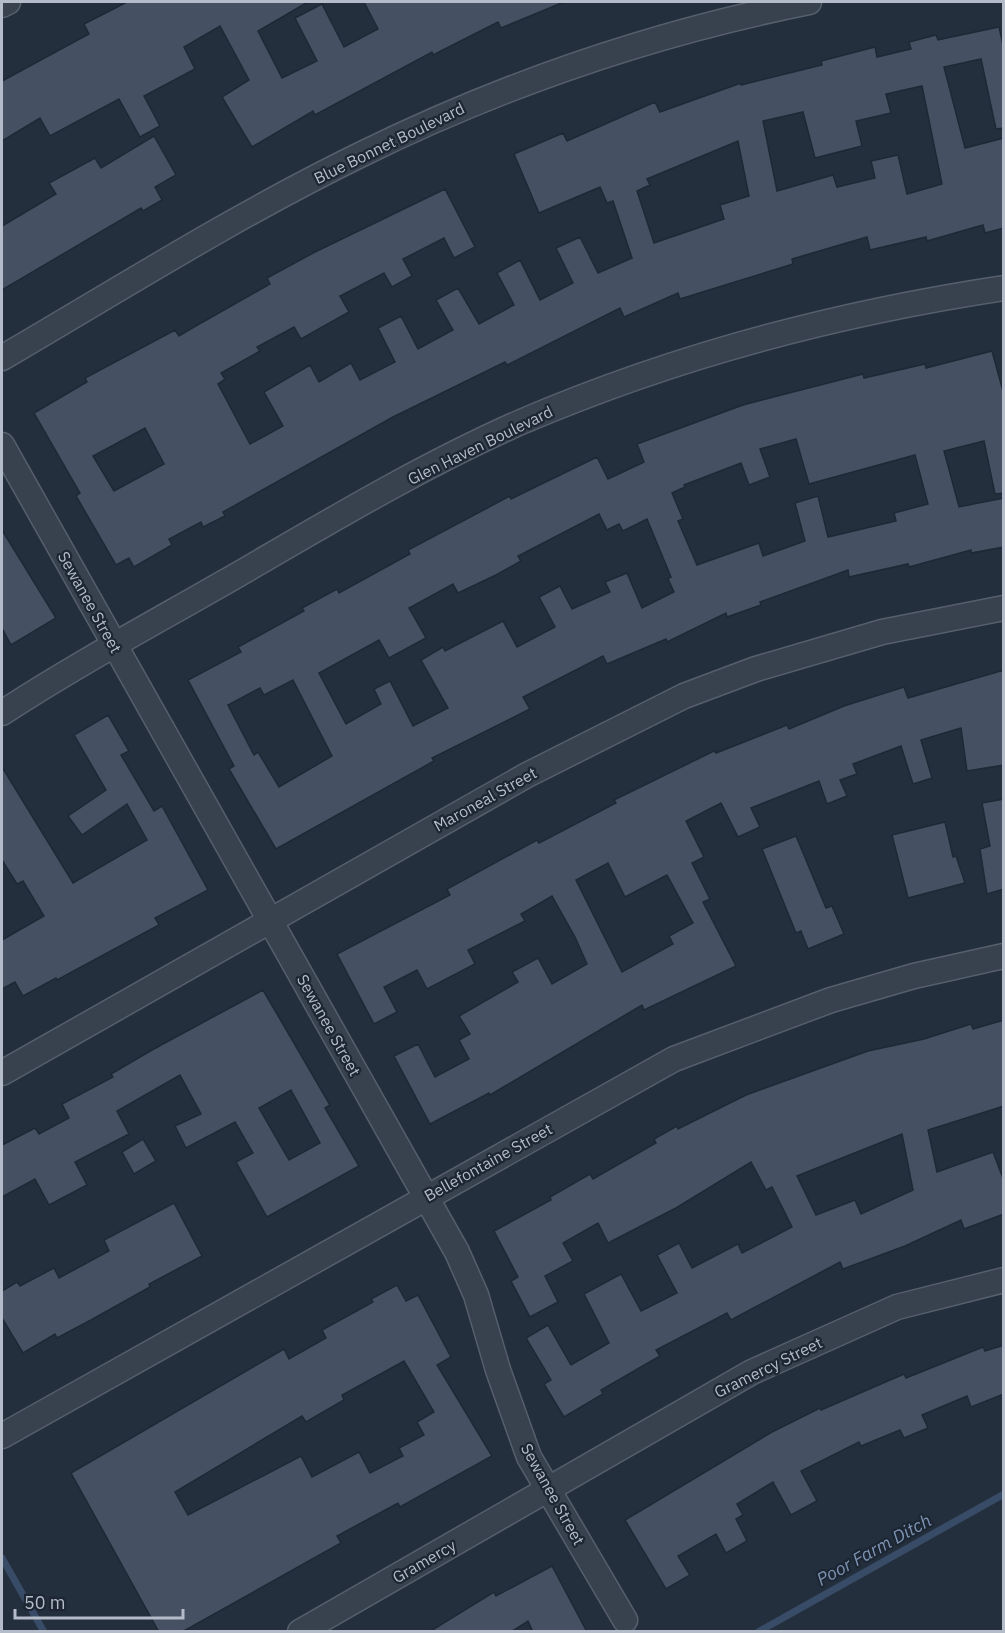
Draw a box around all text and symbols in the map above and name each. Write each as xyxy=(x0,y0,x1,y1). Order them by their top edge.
street label: Blue Bonnet Boulevard xyxy=(310,98,468,188)
street label: Glen Haven Boulevard xyxy=(404,401,556,489)
street label: Sewanee Street xyxy=(54,548,126,656)
street label: Maroneal Street xyxy=(430,762,540,836)
street label: Sewanee Street xyxy=(293,971,365,1079)
street label: Bellefontaine Street xyxy=(420,1118,556,1206)
street label: Gramercy Street xyxy=(711,1332,825,1402)
street label: Sewanee Street xyxy=(517,1440,589,1548)
water label: Poor Farm Ditch xyxy=(812,1509,935,1591)
street label: Gramercy xyxy=(389,1535,459,1587)
scale bar xyxy=(15,1582,183,1620)
text: 50 m xyxy=(24,1591,66,1614)

